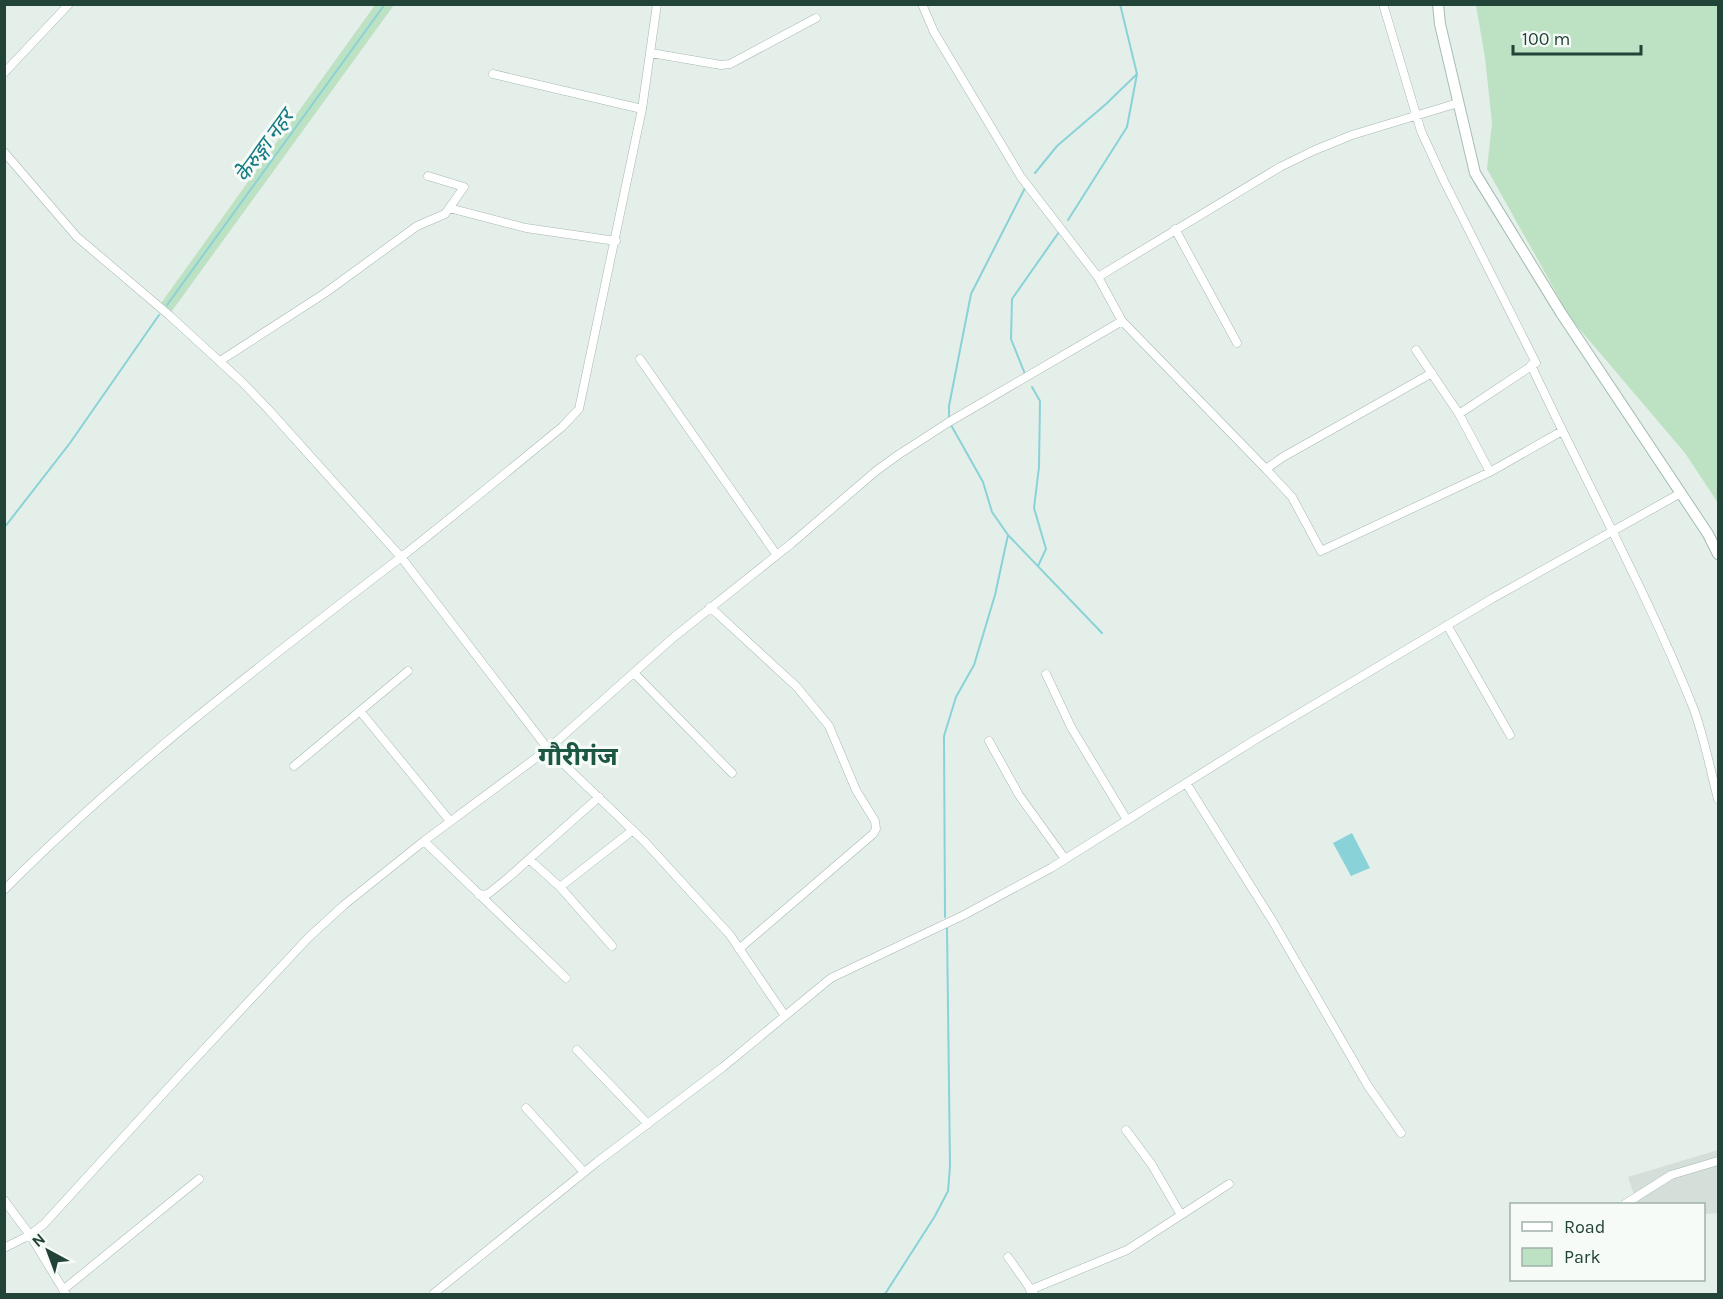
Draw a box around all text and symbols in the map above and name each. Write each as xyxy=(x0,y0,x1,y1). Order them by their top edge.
scale bar xyxy=(1513,18,1640,56)
text: 100 m xyxy=(1522,28,1570,50)
water label: केेरुङ्गा नहर xyxy=(230,102,301,187)
district label: गौरीगंज xyxy=(538,741,618,772)
legend xyxy=(1510,1203,1705,1281)
text: Road xyxy=(1564,1216,1605,1238)
north arrow xyxy=(18,1221,78,1281)
text: N xyxy=(28,1229,49,1251)
text: Park xyxy=(1564,1246,1601,1268)

